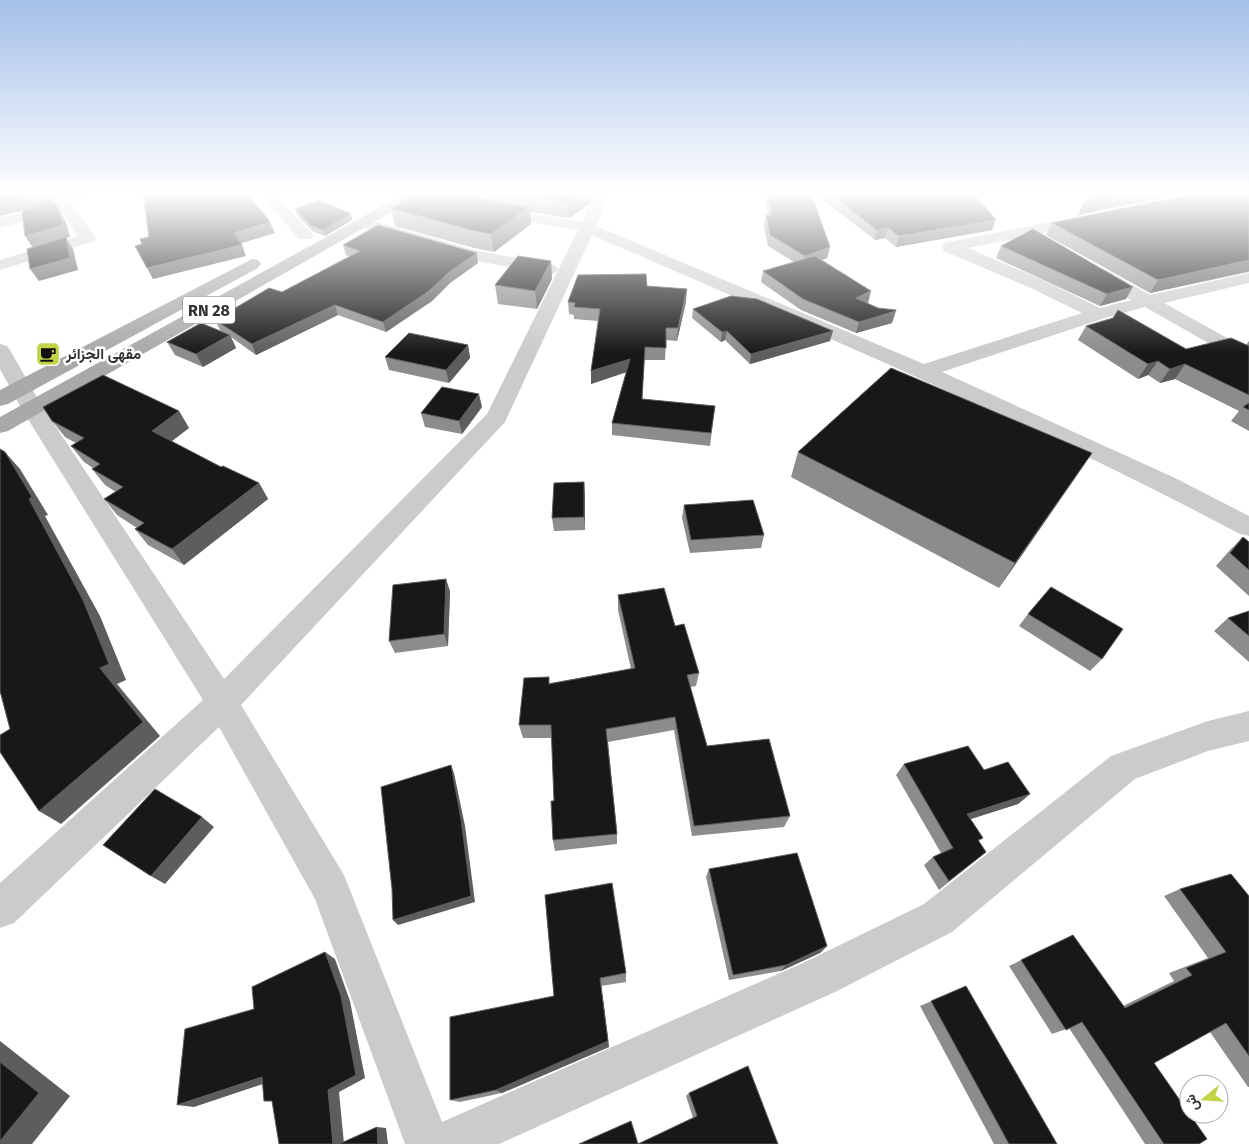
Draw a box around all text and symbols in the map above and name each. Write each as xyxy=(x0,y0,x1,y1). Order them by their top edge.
road number: RN 28 xyxy=(183,296,235,324)
cafe icon: مقهى الجزائر xyxy=(35,341,61,367)
place label: مقهى الجزائر xyxy=(65,345,141,363)
north arrow xyxy=(1179,1074,1229,1124)
text: ش xyxy=(1181,1092,1203,1113)

